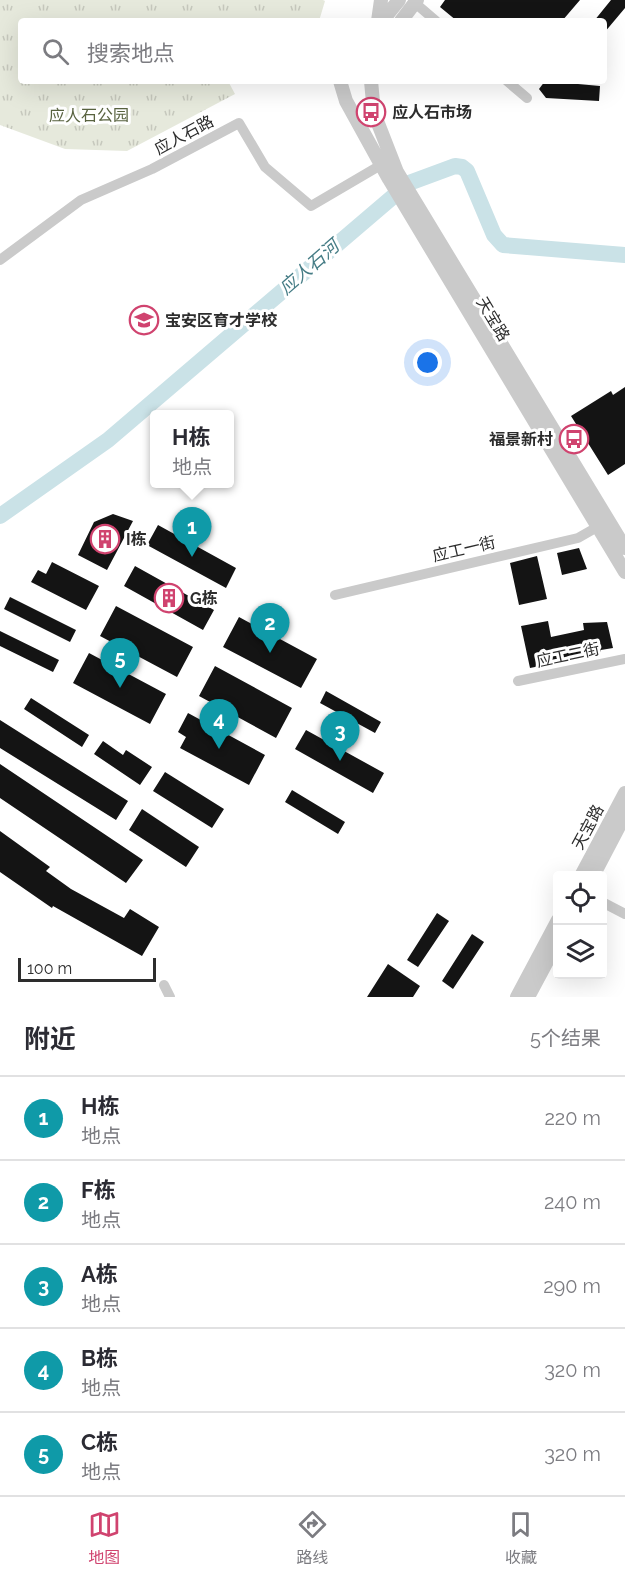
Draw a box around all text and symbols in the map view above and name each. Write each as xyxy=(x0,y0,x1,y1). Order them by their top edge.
search box xyxy=(18,18,607,84)
icon: search xyxy=(39,35,72,68)
text: 搜索地点 xyxy=(87,40,175,66)
bus stop icon: 应人石市场 xyxy=(355,96,387,128)
place label: 应人石市场 xyxy=(392,103,472,122)
park label: 应人石公园 xyxy=(49,106,129,125)
street label: 应人石路 xyxy=(151,112,217,158)
water label: 应人石河 xyxy=(275,233,345,299)
street label: 天宝路 xyxy=(472,294,514,344)
school or university icon: 宝安区育才学校 xyxy=(128,304,160,336)
place label: 宝安区育才学校 xyxy=(165,311,278,330)
your location xyxy=(413,348,442,377)
popup xyxy=(150,410,234,488)
bus stop icon: 福景新村 xyxy=(558,423,590,455)
text: H栋 xyxy=(172,424,210,450)
place label: 福景新村 xyxy=(489,430,553,449)
text: 地点 xyxy=(172,455,212,479)
pin: 1 xyxy=(172,508,212,557)
building icon: I栋 xyxy=(89,523,121,555)
place label: I栋 xyxy=(126,530,147,549)
street label: 应工一街 xyxy=(431,533,497,565)
building icon: G栋 xyxy=(153,582,185,614)
place label: G栋 xyxy=(190,589,218,608)
pin: 2 xyxy=(250,604,290,653)
pin: 5 xyxy=(100,638,140,688)
street label: 应工二街 xyxy=(535,639,601,671)
pin: 4 xyxy=(200,700,238,749)
pin: 3 xyxy=(320,712,360,761)
street label: 天宝路 xyxy=(568,801,608,853)
map controls xyxy=(553,871,607,979)
button: locate xyxy=(553,871,607,925)
button: layers xyxy=(553,925,607,979)
scale bar xyxy=(18,955,156,983)
text: 100 m xyxy=(27,959,72,978)
text: 附近 xyxy=(24,1024,76,1054)
text: 5个结果 xyxy=(530,1026,601,1050)
text: H栋 xyxy=(81,1093,119,1119)
text: 1 xyxy=(39,1106,48,1130)
text: 220 m xyxy=(544,1106,601,1130)
text: 地点 xyxy=(81,1124,121,1148)
text: F栋 xyxy=(81,1177,116,1203)
text: 2 xyxy=(38,1190,49,1214)
text: 240 m xyxy=(544,1190,601,1214)
text: 地点 xyxy=(81,1208,121,1232)
text: A栋 xyxy=(81,1261,118,1287)
text: 3 xyxy=(38,1274,49,1298)
text: 290 m xyxy=(543,1274,601,1298)
text: 地点 xyxy=(81,1292,121,1316)
text: B栋 xyxy=(81,1345,118,1371)
text: 4 xyxy=(38,1358,49,1382)
text: 320 m xyxy=(544,1358,601,1382)
text: 地点 xyxy=(81,1376,121,1400)
text: C栋 xyxy=(81,1429,118,1455)
text: 5 xyxy=(38,1442,49,1466)
text: 320 m xyxy=(544,1442,601,1466)
text: 地点 xyxy=(81,1460,121,1484)
tab: 地图 xyxy=(88,1508,121,1568)
tab: 路线 xyxy=(296,1508,329,1568)
tab: 收藏 xyxy=(504,1508,537,1568)

